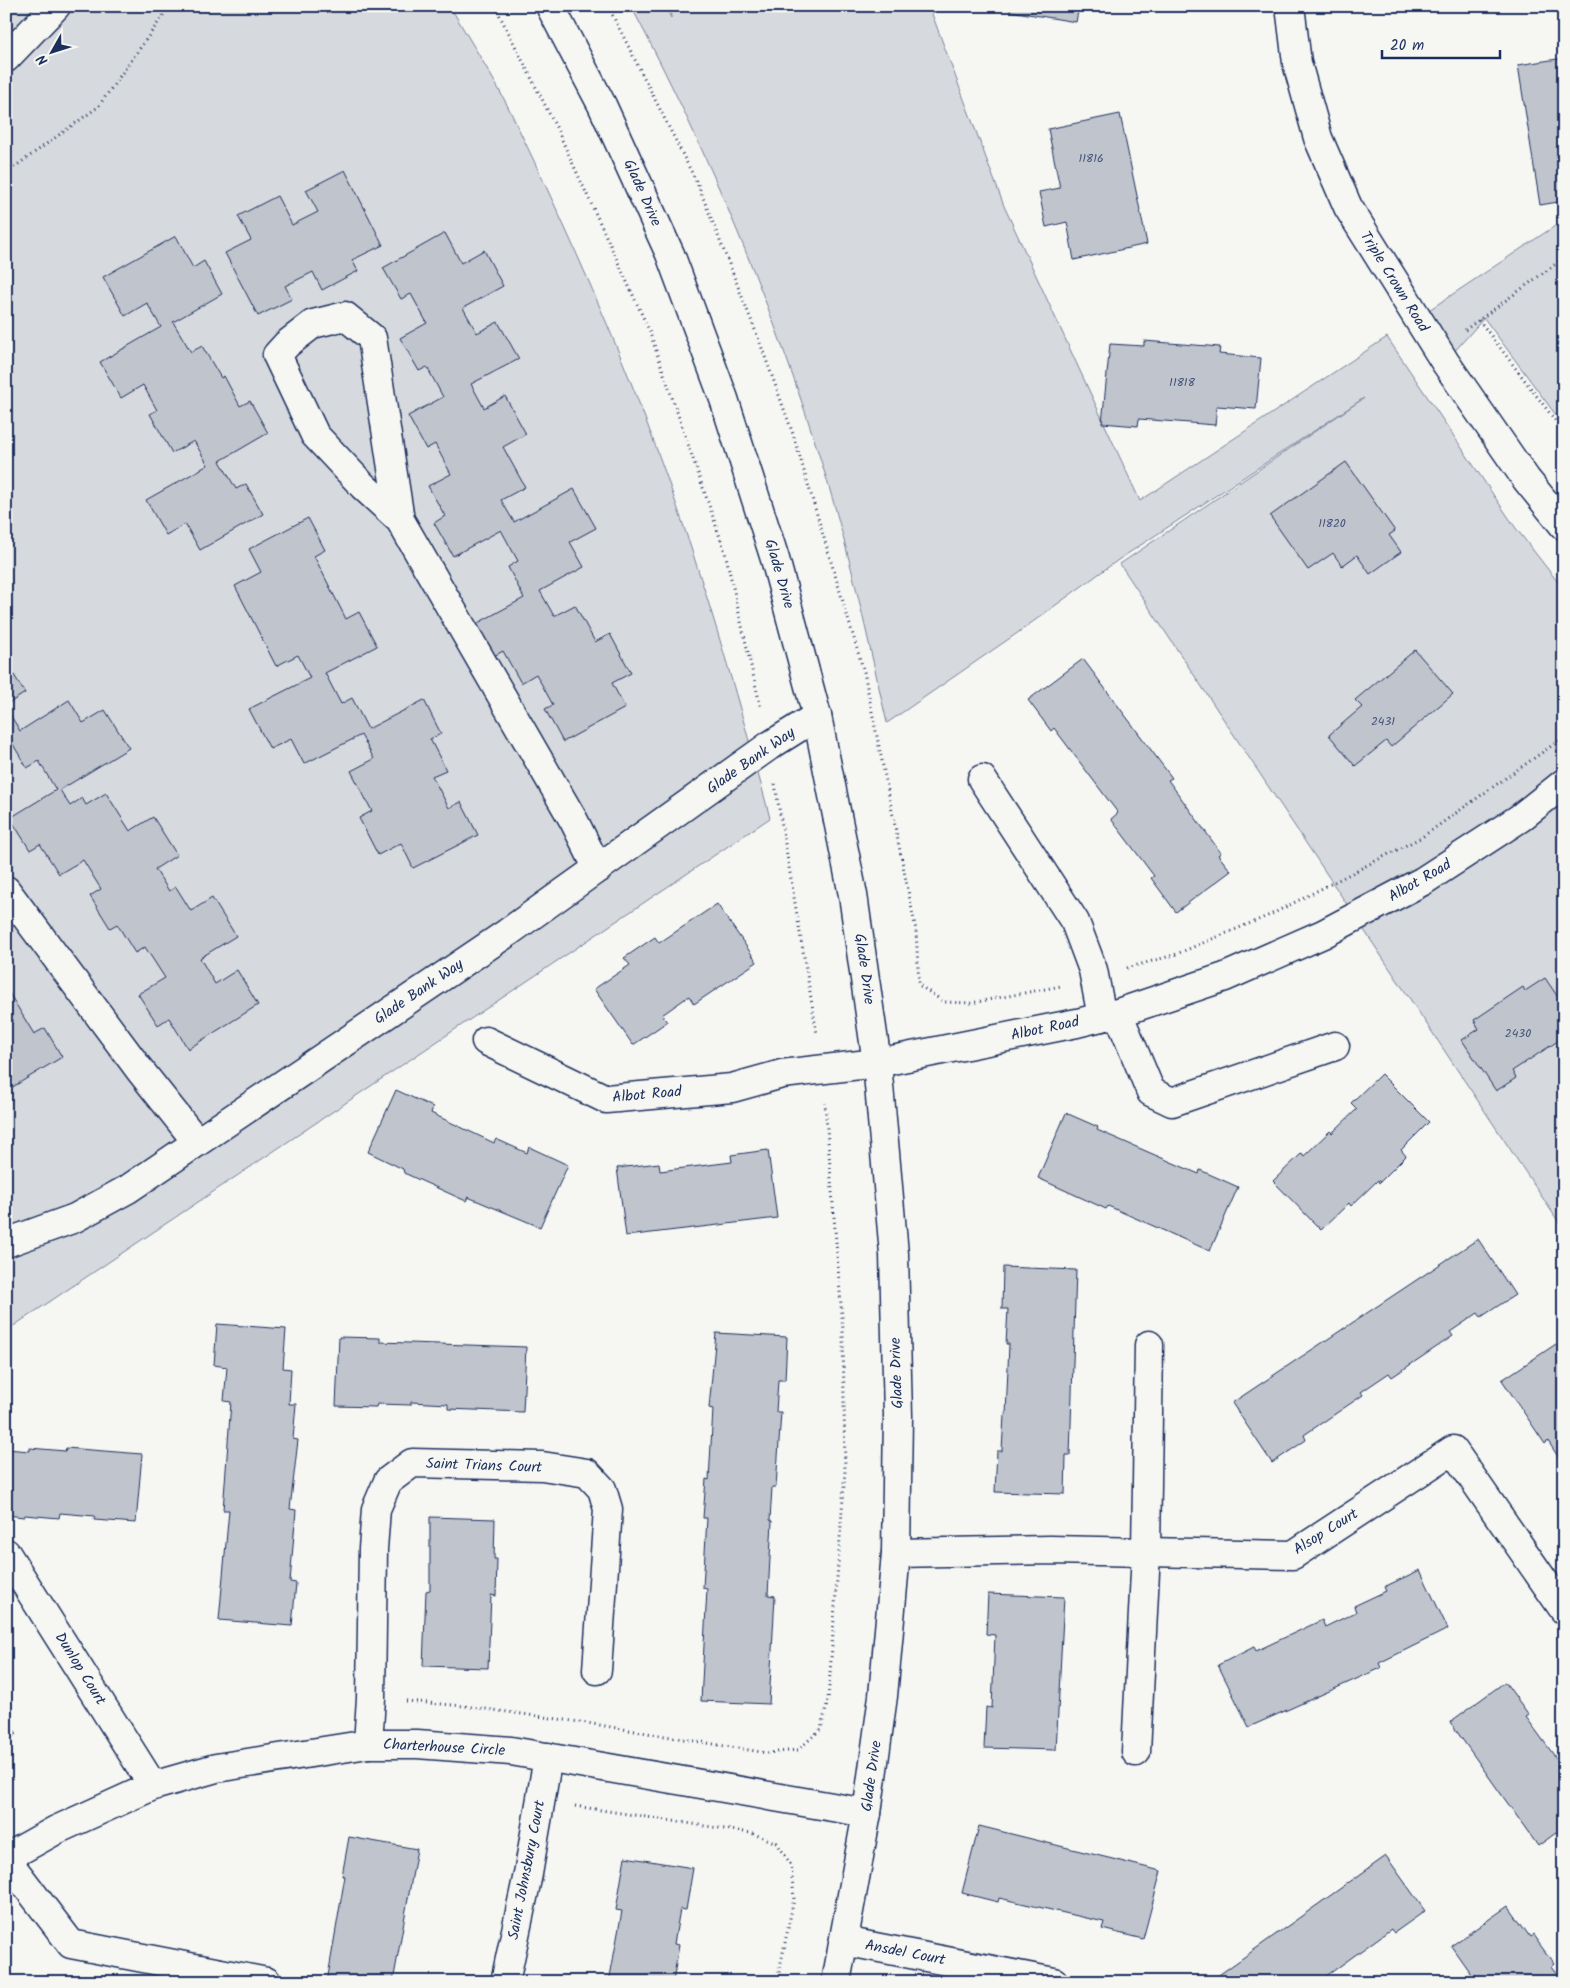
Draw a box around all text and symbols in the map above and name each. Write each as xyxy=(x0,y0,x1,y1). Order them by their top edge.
north arrow xyxy=(28,28,78,78)
scale bar xyxy=(1382,28,1500,60)
text: 20 m xyxy=(1390,34,1424,58)
text: N xyxy=(31,49,54,70)
house number: 11816 xyxy=(1078,149,1104,168)
street label: Glade Drive xyxy=(617,155,668,231)
street label: Triple Crown Road xyxy=(1353,227,1435,338)
house number: 11818 xyxy=(1169,373,1196,392)
house number: 11820 xyxy=(1318,514,1346,533)
street label: Glade Drive xyxy=(758,536,800,612)
house number: 2431 xyxy=(1371,712,1395,731)
street label: Glade Bank Way xyxy=(702,721,801,801)
street label: Albot Road xyxy=(1384,853,1456,909)
street label: Glade Drive xyxy=(847,932,881,1006)
street label: Glade Bank Way xyxy=(369,953,469,1031)
street label: Albot Road xyxy=(1009,1010,1082,1048)
house number: 2430 xyxy=(1505,1024,1531,1043)
street label: Albot Road xyxy=(611,1080,683,1110)
street label: Glade Drive xyxy=(884,1337,910,1409)
street label: Saint Trians Court xyxy=(426,1452,543,1480)
street label: Alsop Court xyxy=(1289,1502,1363,1562)
street label: Dunlop Court xyxy=(48,1628,112,1710)
street label: Charterhouse Circle xyxy=(382,1733,506,1763)
street label: Glade Drive xyxy=(855,1739,889,1813)
street label: Saint Johnsbury Court xyxy=(502,1798,552,1942)
street label: Ansdel Court xyxy=(863,1933,947,1973)

